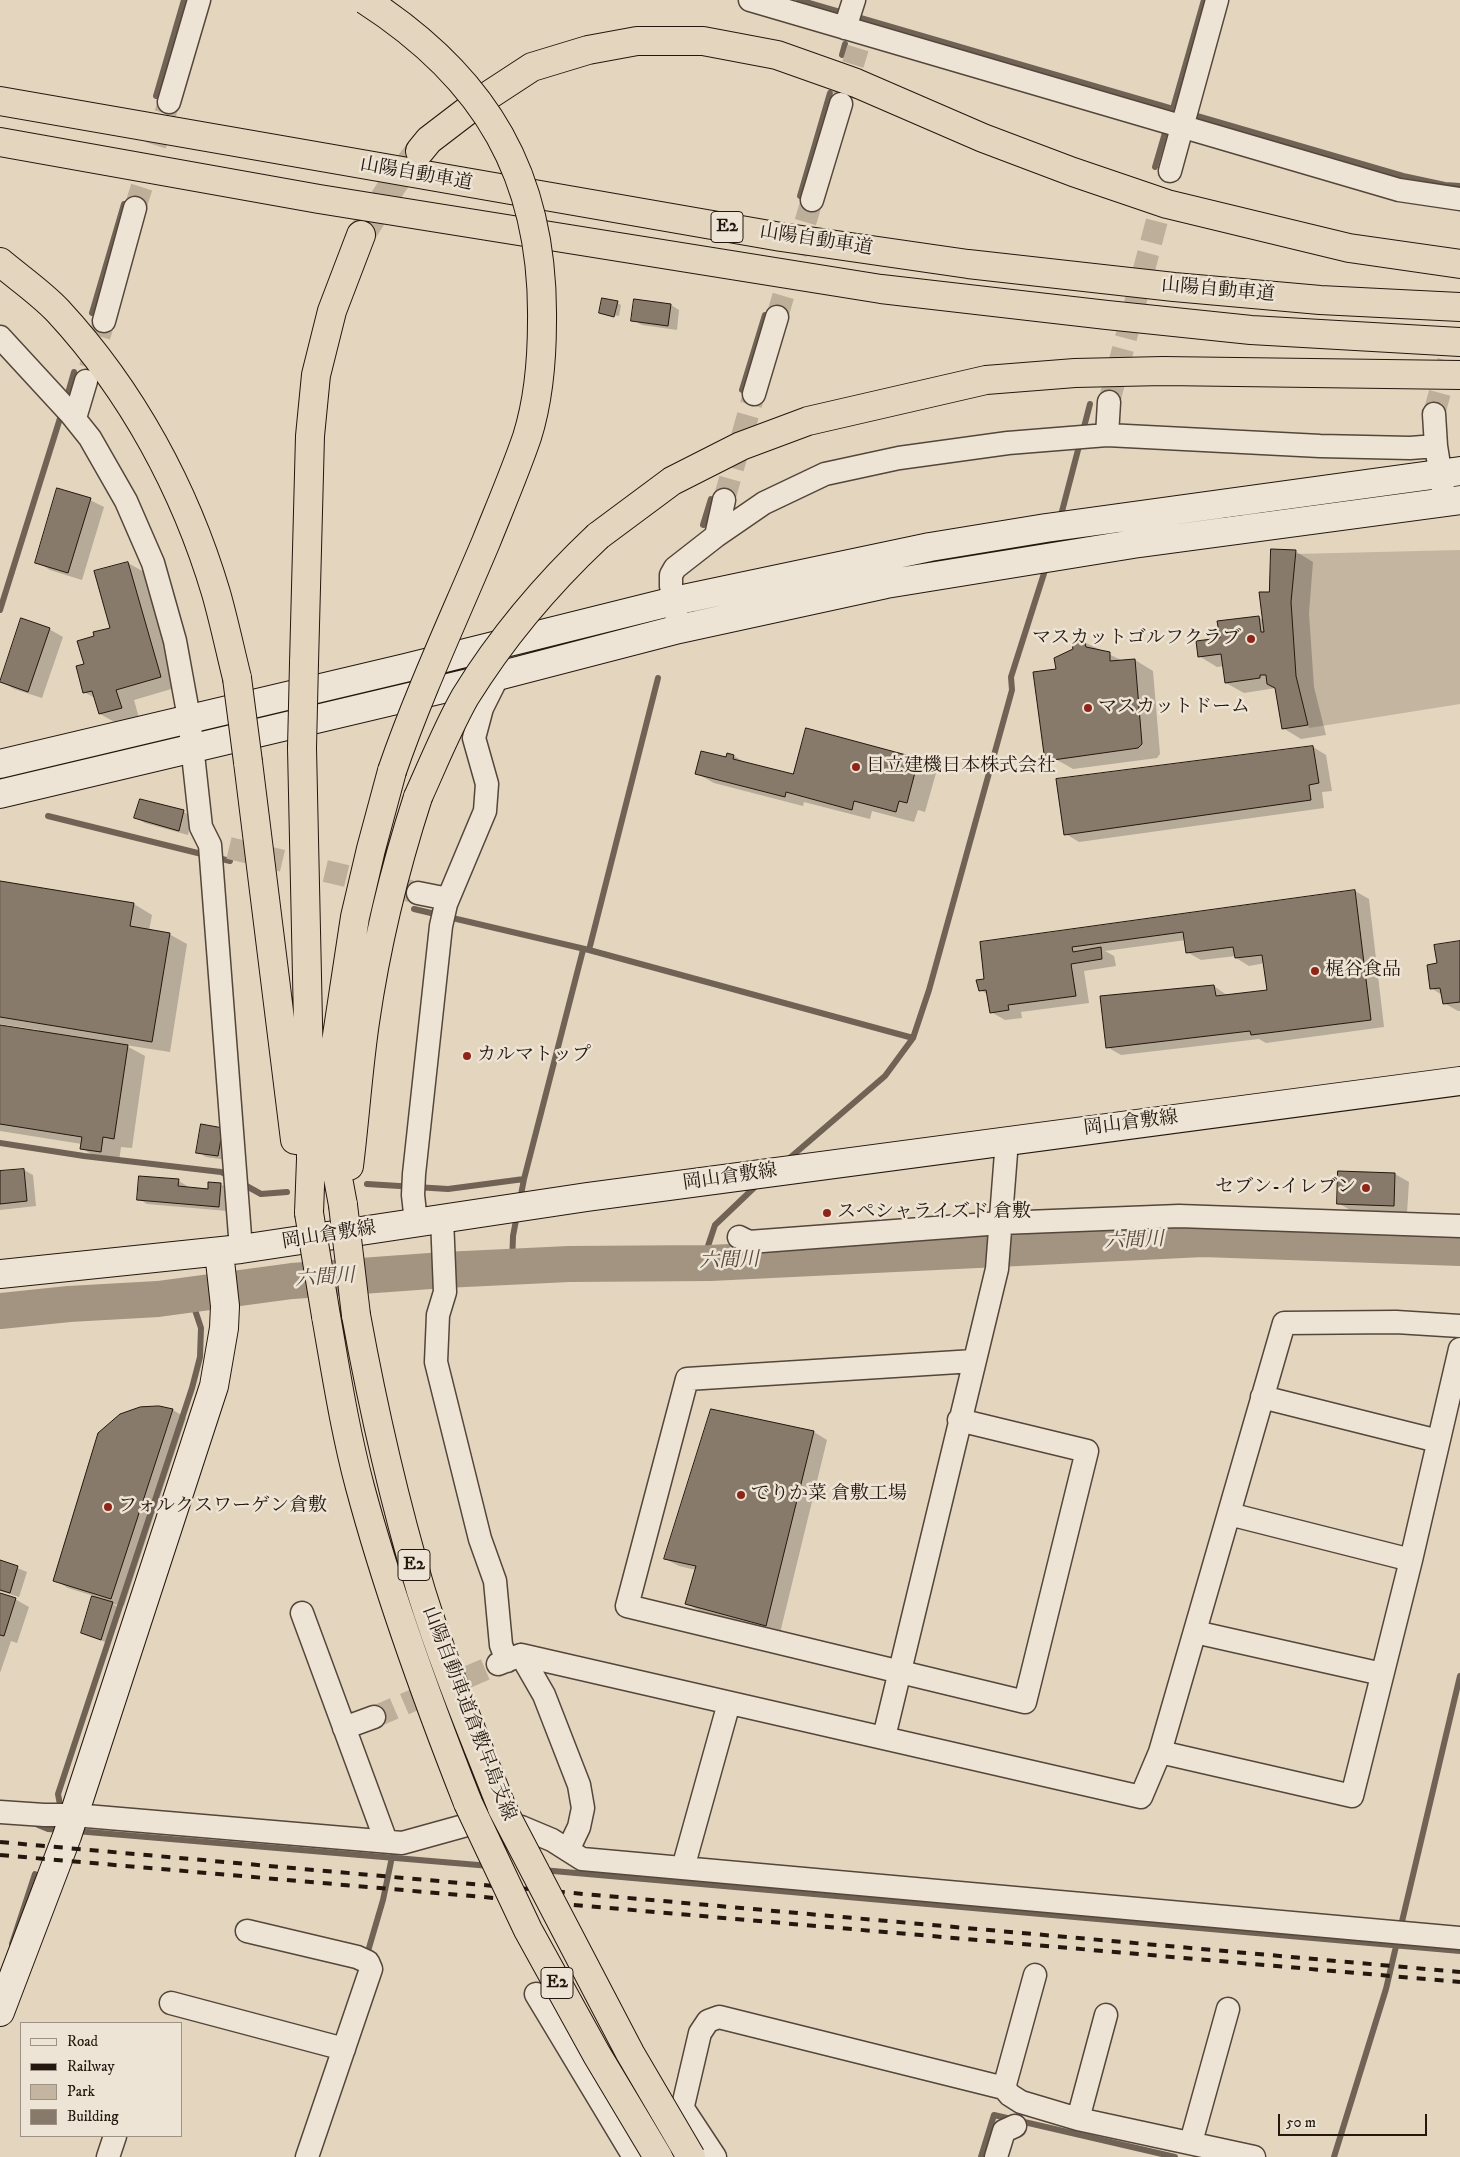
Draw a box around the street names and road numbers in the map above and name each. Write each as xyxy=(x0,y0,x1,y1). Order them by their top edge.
street label: 山陽自動車道 xyxy=(358,154,474,196)
road number: E2 xyxy=(711,212,743,242)
street label: 山陽自動車道 xyxy=(758,221,874,261)
street label: 山陽自動車道 xyxy=(1160,275,1276,307)
street label: 岡山倉敷線 xyxy=(1082,1107,1180,1141)
street label: 岡山倉敷線 xyxy=(681,1160,779,1196)
street label: 岡山倉敷線 xyxy=(280,1217,378,1255)
road number: E2 xyxy=(398,1550,430,1580)
street label: 山陽自動車道倉敷早島支線 xyxy=(417,1603,519,1825)
road number: E2 xyxy=(541,1968,573,1999)

